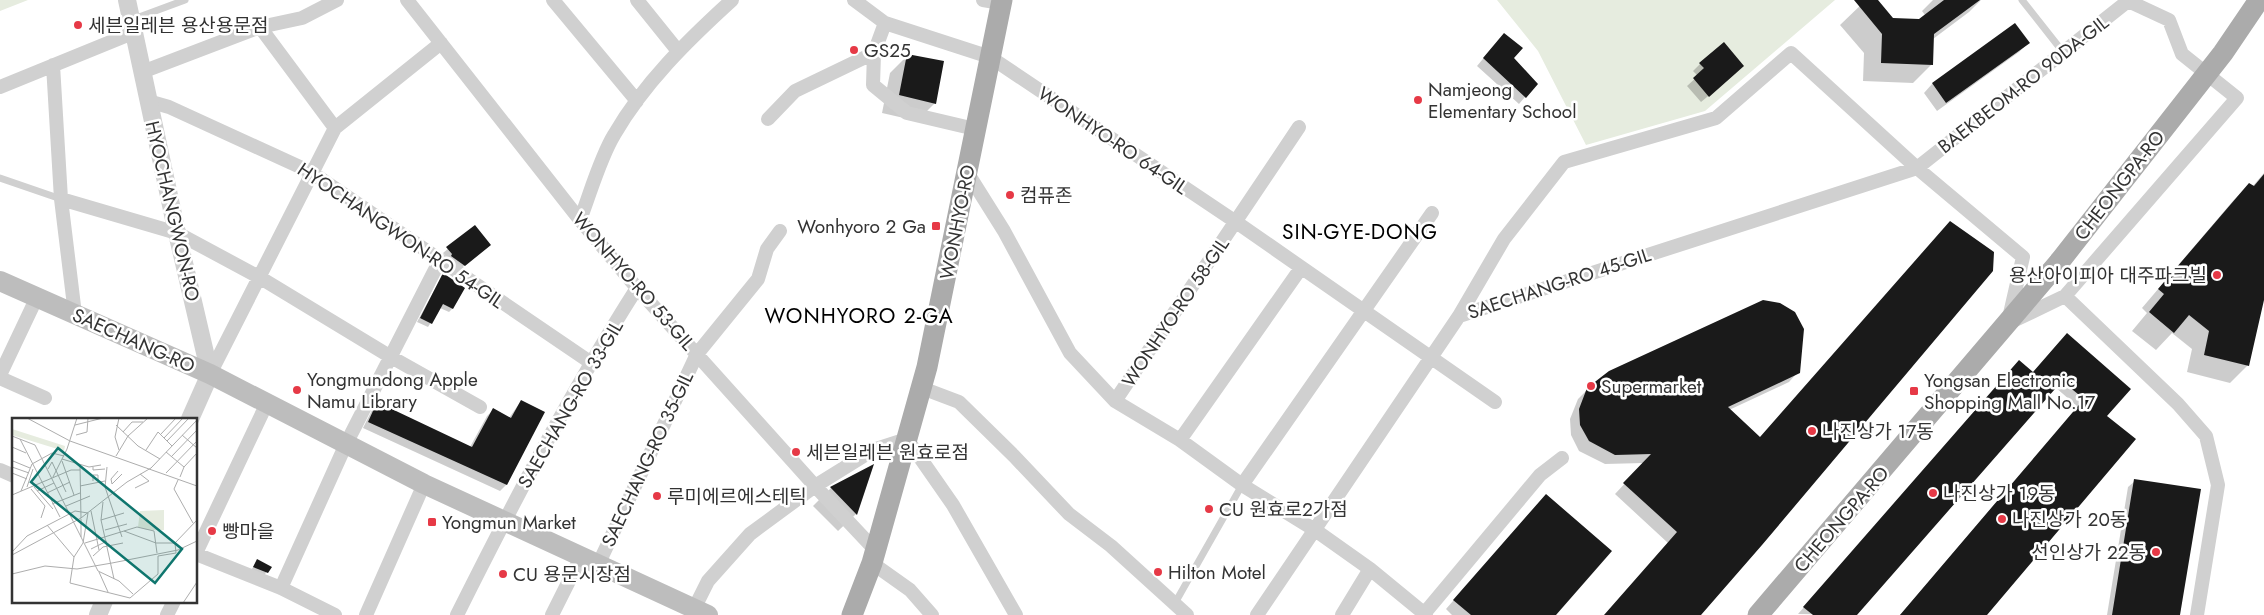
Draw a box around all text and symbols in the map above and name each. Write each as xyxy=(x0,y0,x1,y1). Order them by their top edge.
street label: BAEKBEOM-RO 90DA-GIL xyxy=(1932,9,2115,160)
place label: 세븐일레븐 용산용문점 xyxy=(88,12,269,39)
marker: 세븐일레븐 용산용문점 xyxy=(72,19,84,31)
place label: GS25 xyxy=(864,37,911,64)
marker: GS25 xyxy=(848,44,860,56)
place label: Namjeong Elementary School xyxy=(1428,76,1577,125)
street label: WONHYO-RO 64-GIL xyxy=(1032,80,1194,201)
marker: Namjeong Elementary School xyxy=(1412,94,1424,106)
street label: HYOCHANGWON-RO xyxy=(139,118,206,304)
street label: CHEONGPA-RO xyxy=(2068,125,2171,246)
street label: HYOCHANGWON-RO 54-GIL xyxy=(292,156,510,315)
street label: WONHYO-RO xyxy=(933,162,982,282)
place label: 컴퓨존 xyxy=(1020,182,1072,209)
marker: 컴퓨존 xyxy=(1004,189,1016,201)
street label: WONHYO-RO 53-GIL xyxy=(566,206,701,357)
place label: Wonhyoro 2 Ga xyxy=(797,213,926,240)
district label: SIN-GYE-DONG xyxy=(1282,217,1438,247)
marker: Wonhyoro 2 Ga xyxy=(930,220,942,232)
street label: WONHYO-RO 58-GIL xyxy=(1115,232,1236,392)
street label: SAECHANG-RO 45-GIL xyxy=(1464,241,1655,326)
place label: 용산아이피아 대주파크빌 xyxy=(2009,262,2207,289)
marker: 용산아이피아 대주파크빌 xyxy=(2211,269,2223,281)
street label: SAECHANG-RO xyxy=(68,301,199,380)
district label: WONHYORO 2-GA xyxy=(764,301,954,331)
street label: SAECHANG-RO 33-GIL xyxy=(511,315,630,493)
place label: Yongmundong Apple Namu Library xyxy=(307,366,478,415)
street label: SAECHANG-RO 35-GIL xyxy=(595,367,700,551)
place label: Yongsan Electronic Shopping Mall No.17 xyxy=(1924,367,2095,416)
place label: Supermarket xyxy=(1601,373,1702,400)
marker: Supermarket xyxy=(1585,380,1597,392)
marker: Yongmundong Apple Namu Library xyxy=(291,384,303,396)
marker: Yongsan Electronic Shopping Mall No.17 xyxy=(1908,385,1920,397)
inset map xyxy=(12,418,198,602)
place label: 나진상가 17동 xyxy=(1822,418,1934,445)
marker: 나진상가 17동 xyxy=(1806,425,1818,437)
place label: 세븐일레븐 원효로점 xyxy=(806,439,969,466)
marker: 세븐일레븐 원효로점 xyxy=(790,446,802,458)
street label: CHEONGPA-RO xyxy=(1788,460,1895,578)
place label: 나진상가 19동 xyxy=(1943,480,2056,507)
place label: 루미에르에스테틱 xyxy=(667,483,807,510)
marker: 나진상가 19동 xyxy=(1927,487,1939,499)
marker: 루미에르에스테틱 xyxy=(651,490,663,502)
place label: CU 원효로2가점 xyxy=(1219,496,1348,523)
marker: CU 원효로2가점 xyxy=(1203,503,1215,515)
place label: 나진상가 20동 xyxy=(2012,506,2127,533)
place label: Yongmun Market xyxy=(442,509,576,536)
marker: 나진상가 20동 xyxy=(1996,513,2008,525)
marker: Yongmun Market xyxy=(426,516,438,528)
place label: 빵마을 xyxy=(222,518,274,545)
marker: 빵마을 xyxy=(206,525,218,537)
place label: 선인상가 22동 xyxy=(2031,539,2146,566)
marker: 선인상가 22동 xyxy=(2150,546,2162,558)
place label: Hilton Motel xyxy=(1168,559,1266,586)
place label: CU 용문시장점 xyxy=(513,561,631,588)
marker: Hilton Motel xyxy=(1152,566,1164,578)
marker: CU 용문시장점 xyxy=(497,568,509,580)

